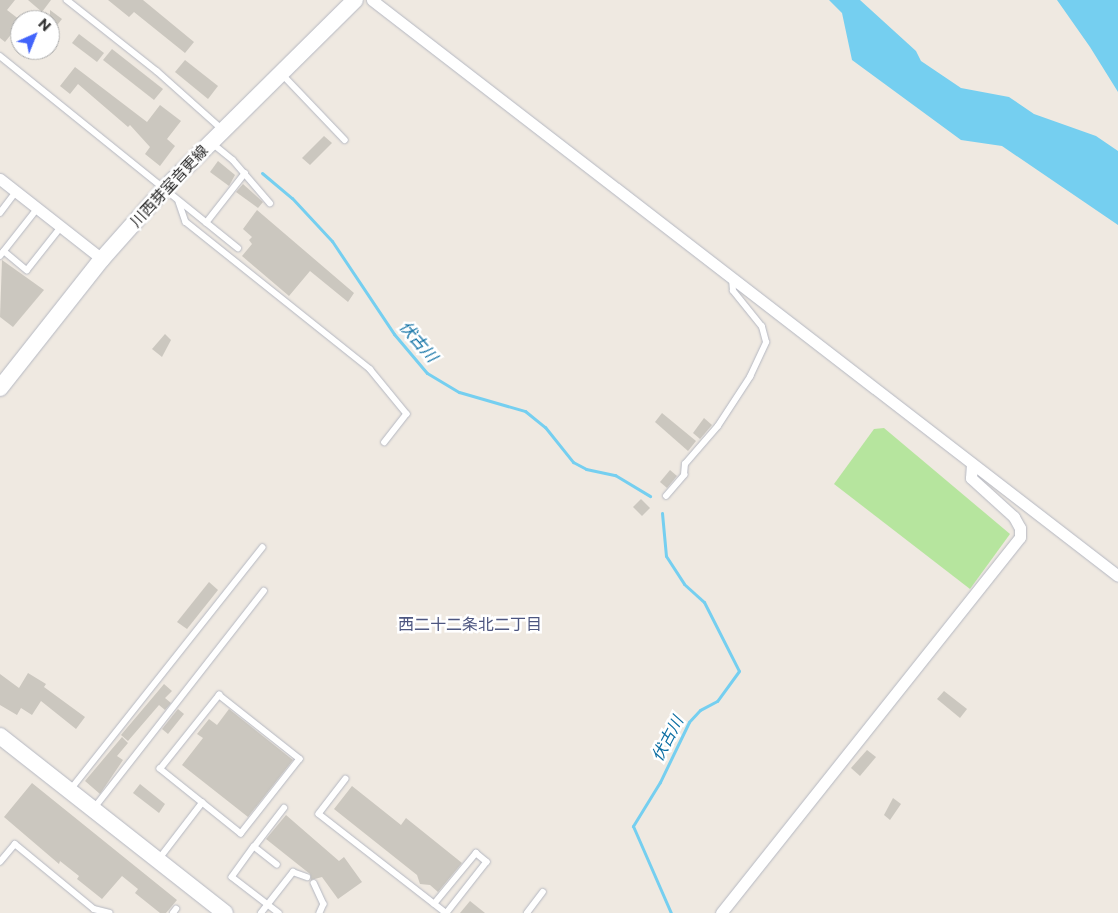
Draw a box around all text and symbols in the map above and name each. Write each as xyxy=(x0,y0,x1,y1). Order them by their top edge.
north arrow xyxy=(10,10,60,60)
text: N xyxy=(34,15,55,35)
street label: 川西芽室音更線 xyxy=(127,141,211,231)
water label: 伏古川 xyxy=(395,318,441,366)
district label: 西二十二条北二丁目 xyxy=(398,615,542,635)
water label: 伏古川 xyxy=(648,713,688,765)

